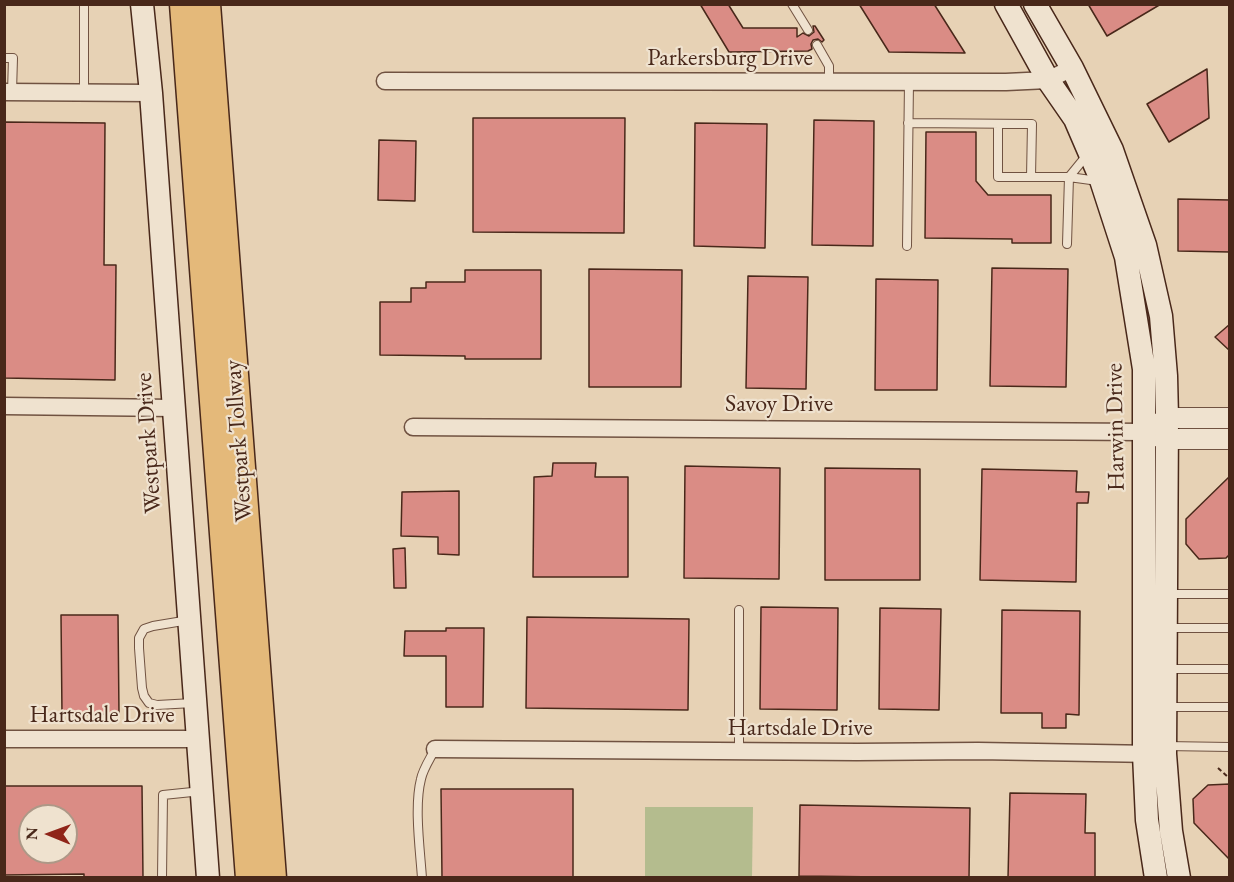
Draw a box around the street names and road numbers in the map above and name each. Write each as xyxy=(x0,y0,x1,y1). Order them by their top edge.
street label: Parkersburg Drive xyxy=(647,44,813,72)
street label: Westpark Tollway xyxy=(219,359,259,523)
street label: Harwin Drive xyxy=(1100,363,1132,491)
street label: Westpark Drive xyxy=(130,372,168,514)
street label: Savoy Drive xyxy=(725,390,833,418)
street label: Hartsdale Drive xyxy=(29,701,175,729)
street label: Hartsdale Drive xyxy=(727,714,873,742)

